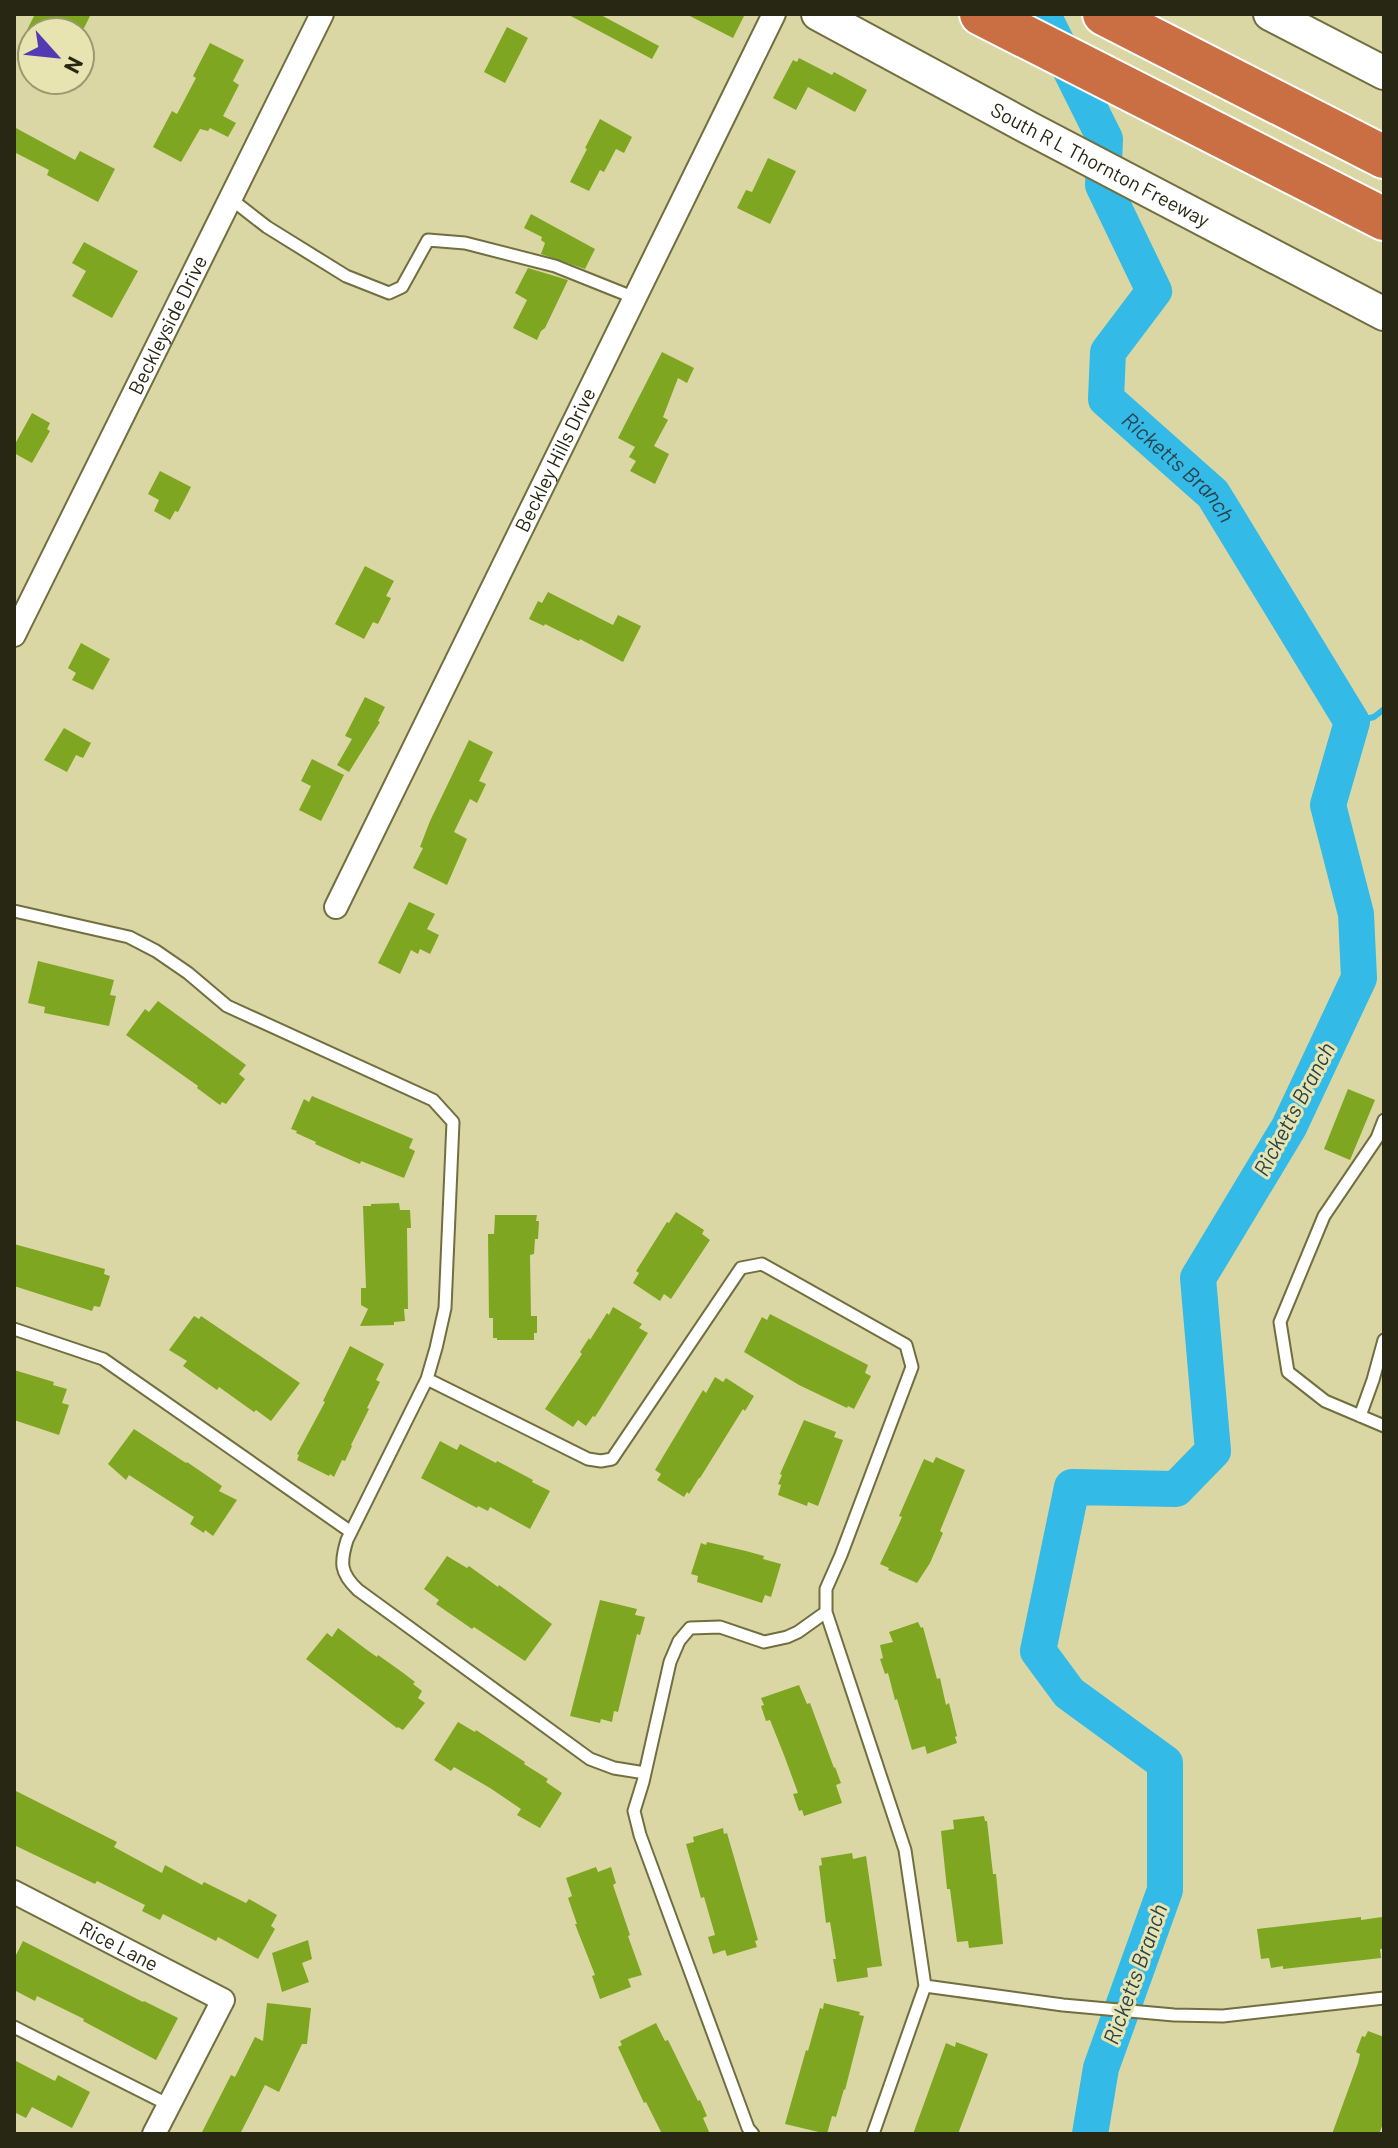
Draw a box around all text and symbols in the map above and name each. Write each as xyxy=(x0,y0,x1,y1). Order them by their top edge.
north arrow xyxy=(16,16,96,96)
text: N xyxy=(60,53,90,78)
street label: South R L Thornton Freeway xyxy=(987,97,1214,231)
street label: Beckleyside Drive xyxy=(122,251,211,398)
street label: Beckley Hills Drive xyxy=(509,383,600,535)
water label: Ricketts Branch xyxy=(1117,406,1241,526)
water label: Ricketts Branch xyxy=(1247,1037,1339,1180)
water label: Ricketts Branch xyxy=(1097,1900,1172,2047)
street label: Rice Lane xyxy=(76,1915,163,1976)

